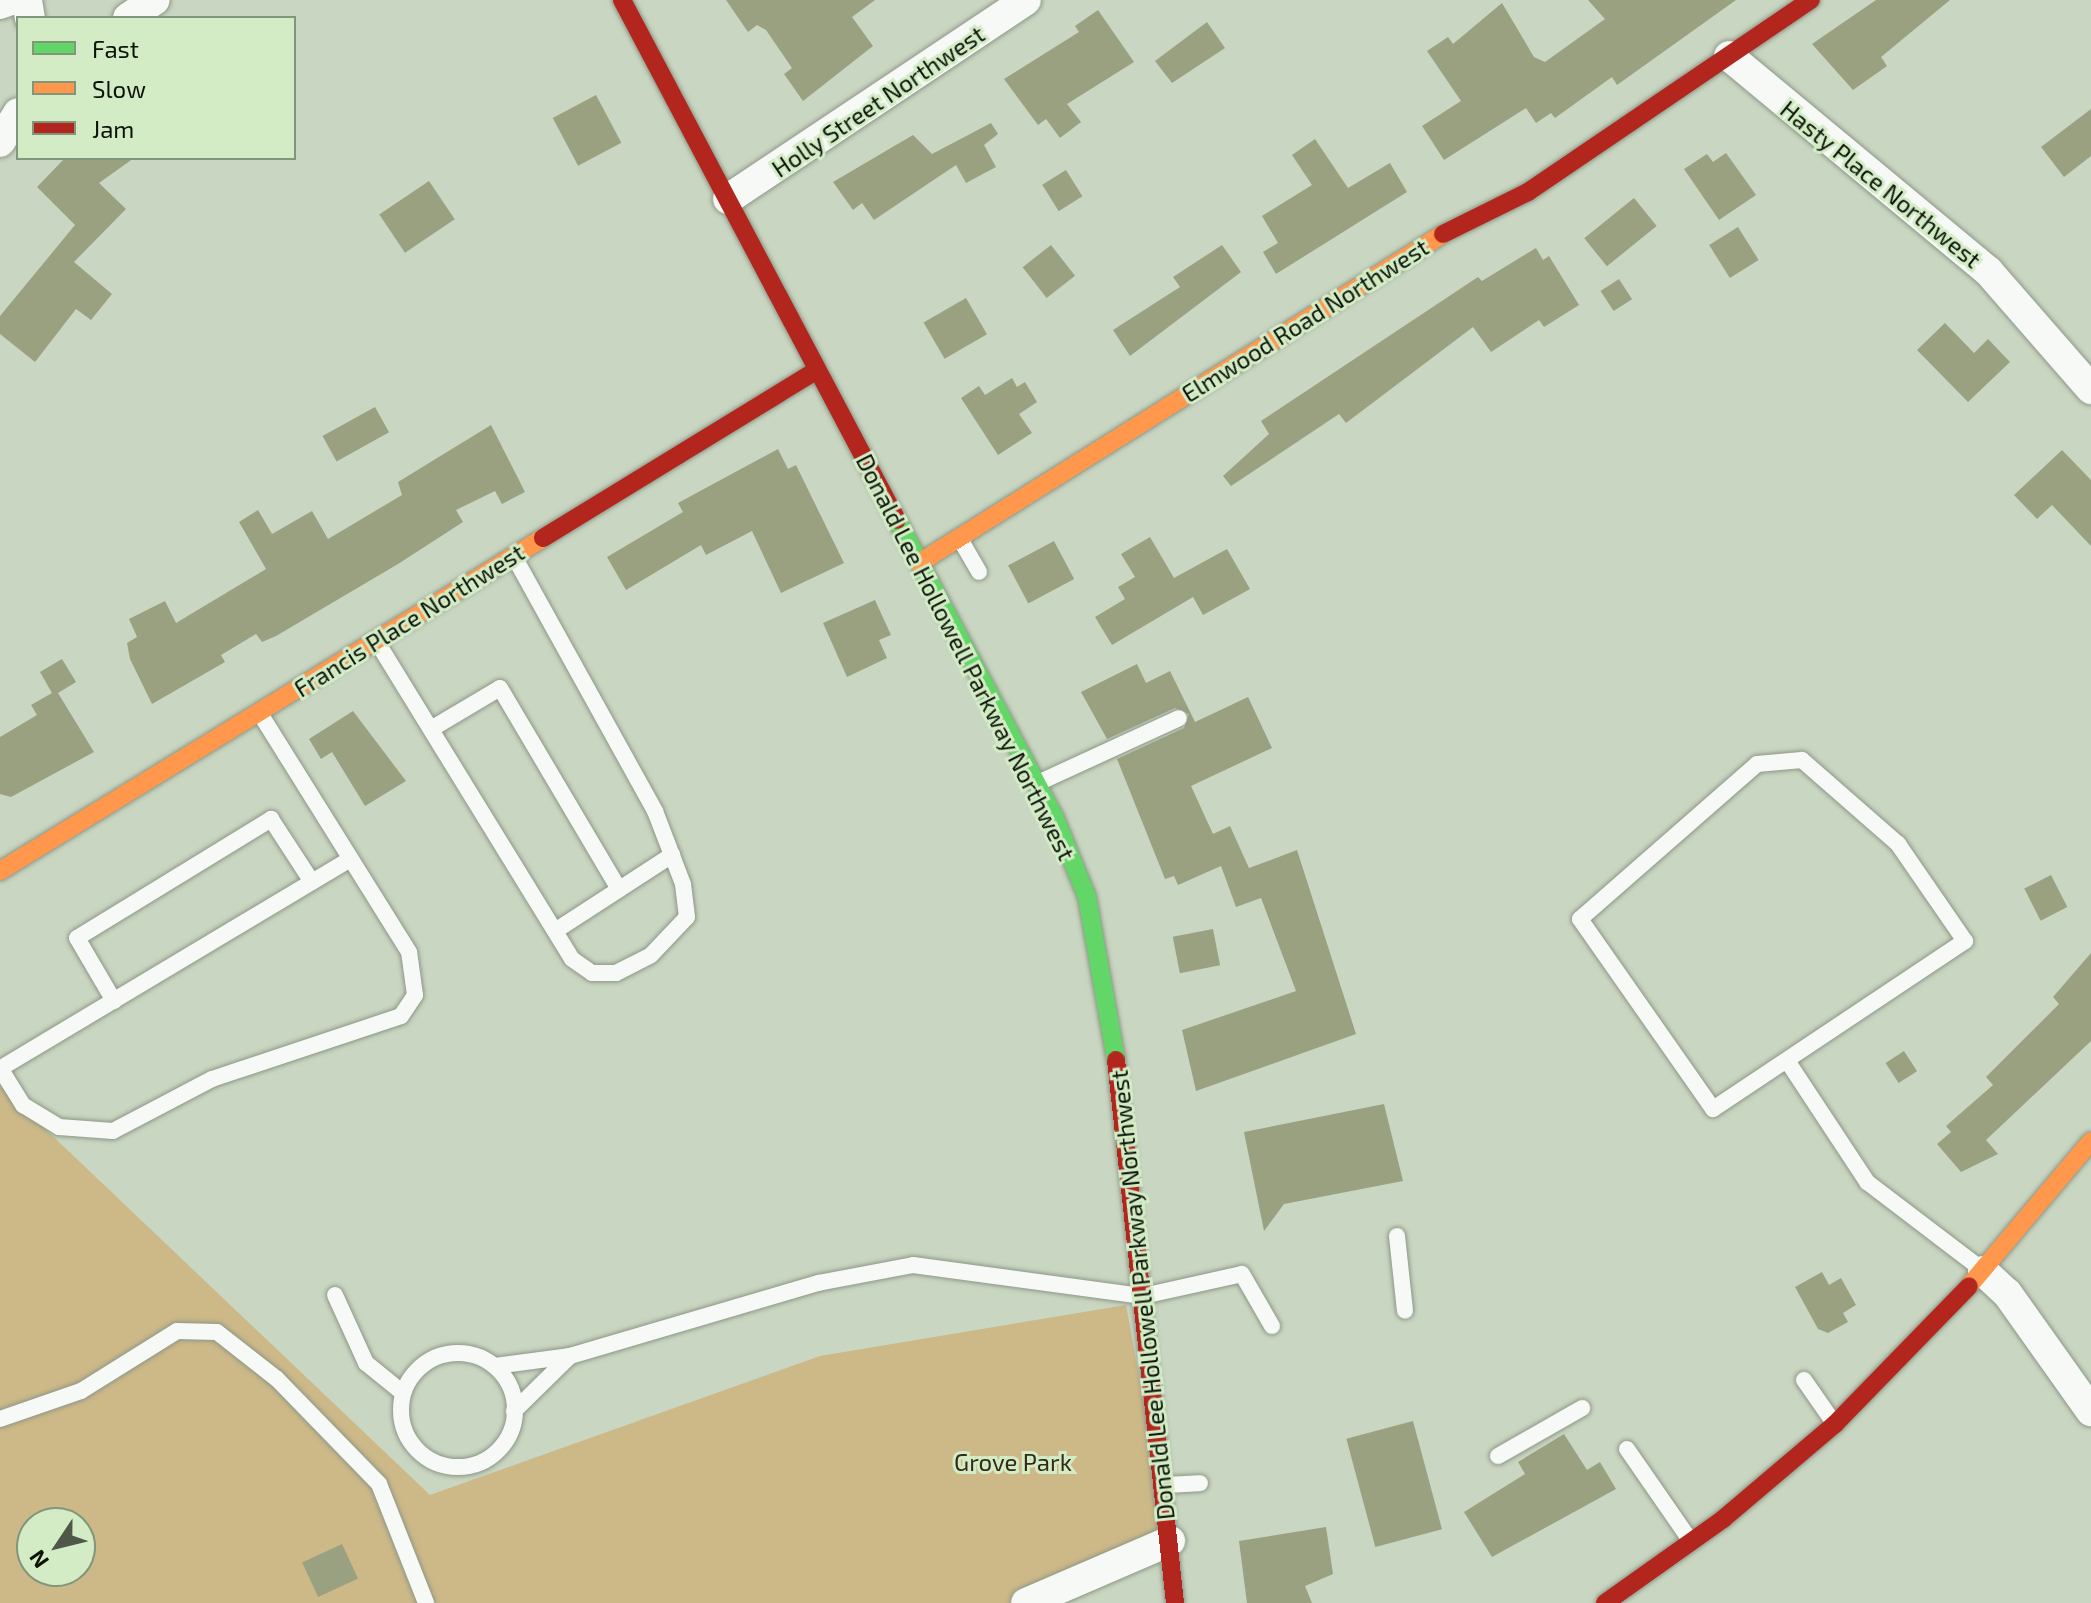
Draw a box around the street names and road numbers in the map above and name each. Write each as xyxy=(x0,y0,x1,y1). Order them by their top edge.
street label: Holly Street Northwest xyxy=(766,19,990,183)
street label: Hasty Place Northwest xyxy=(1775,94,1987,274)
street label: Elmwood Road Northwest xyxy=(1176,232,1434,408)
street label: Donald Lee Hollowell Parkway Northwest xyxy=(850,449,1082,865)
street label: Francis Place Northwest xyxy=(289,537,529,703)
street label: Donald Lee Hollowell Parkway Northwest xyxy=(1104,1068,1180,1522)

